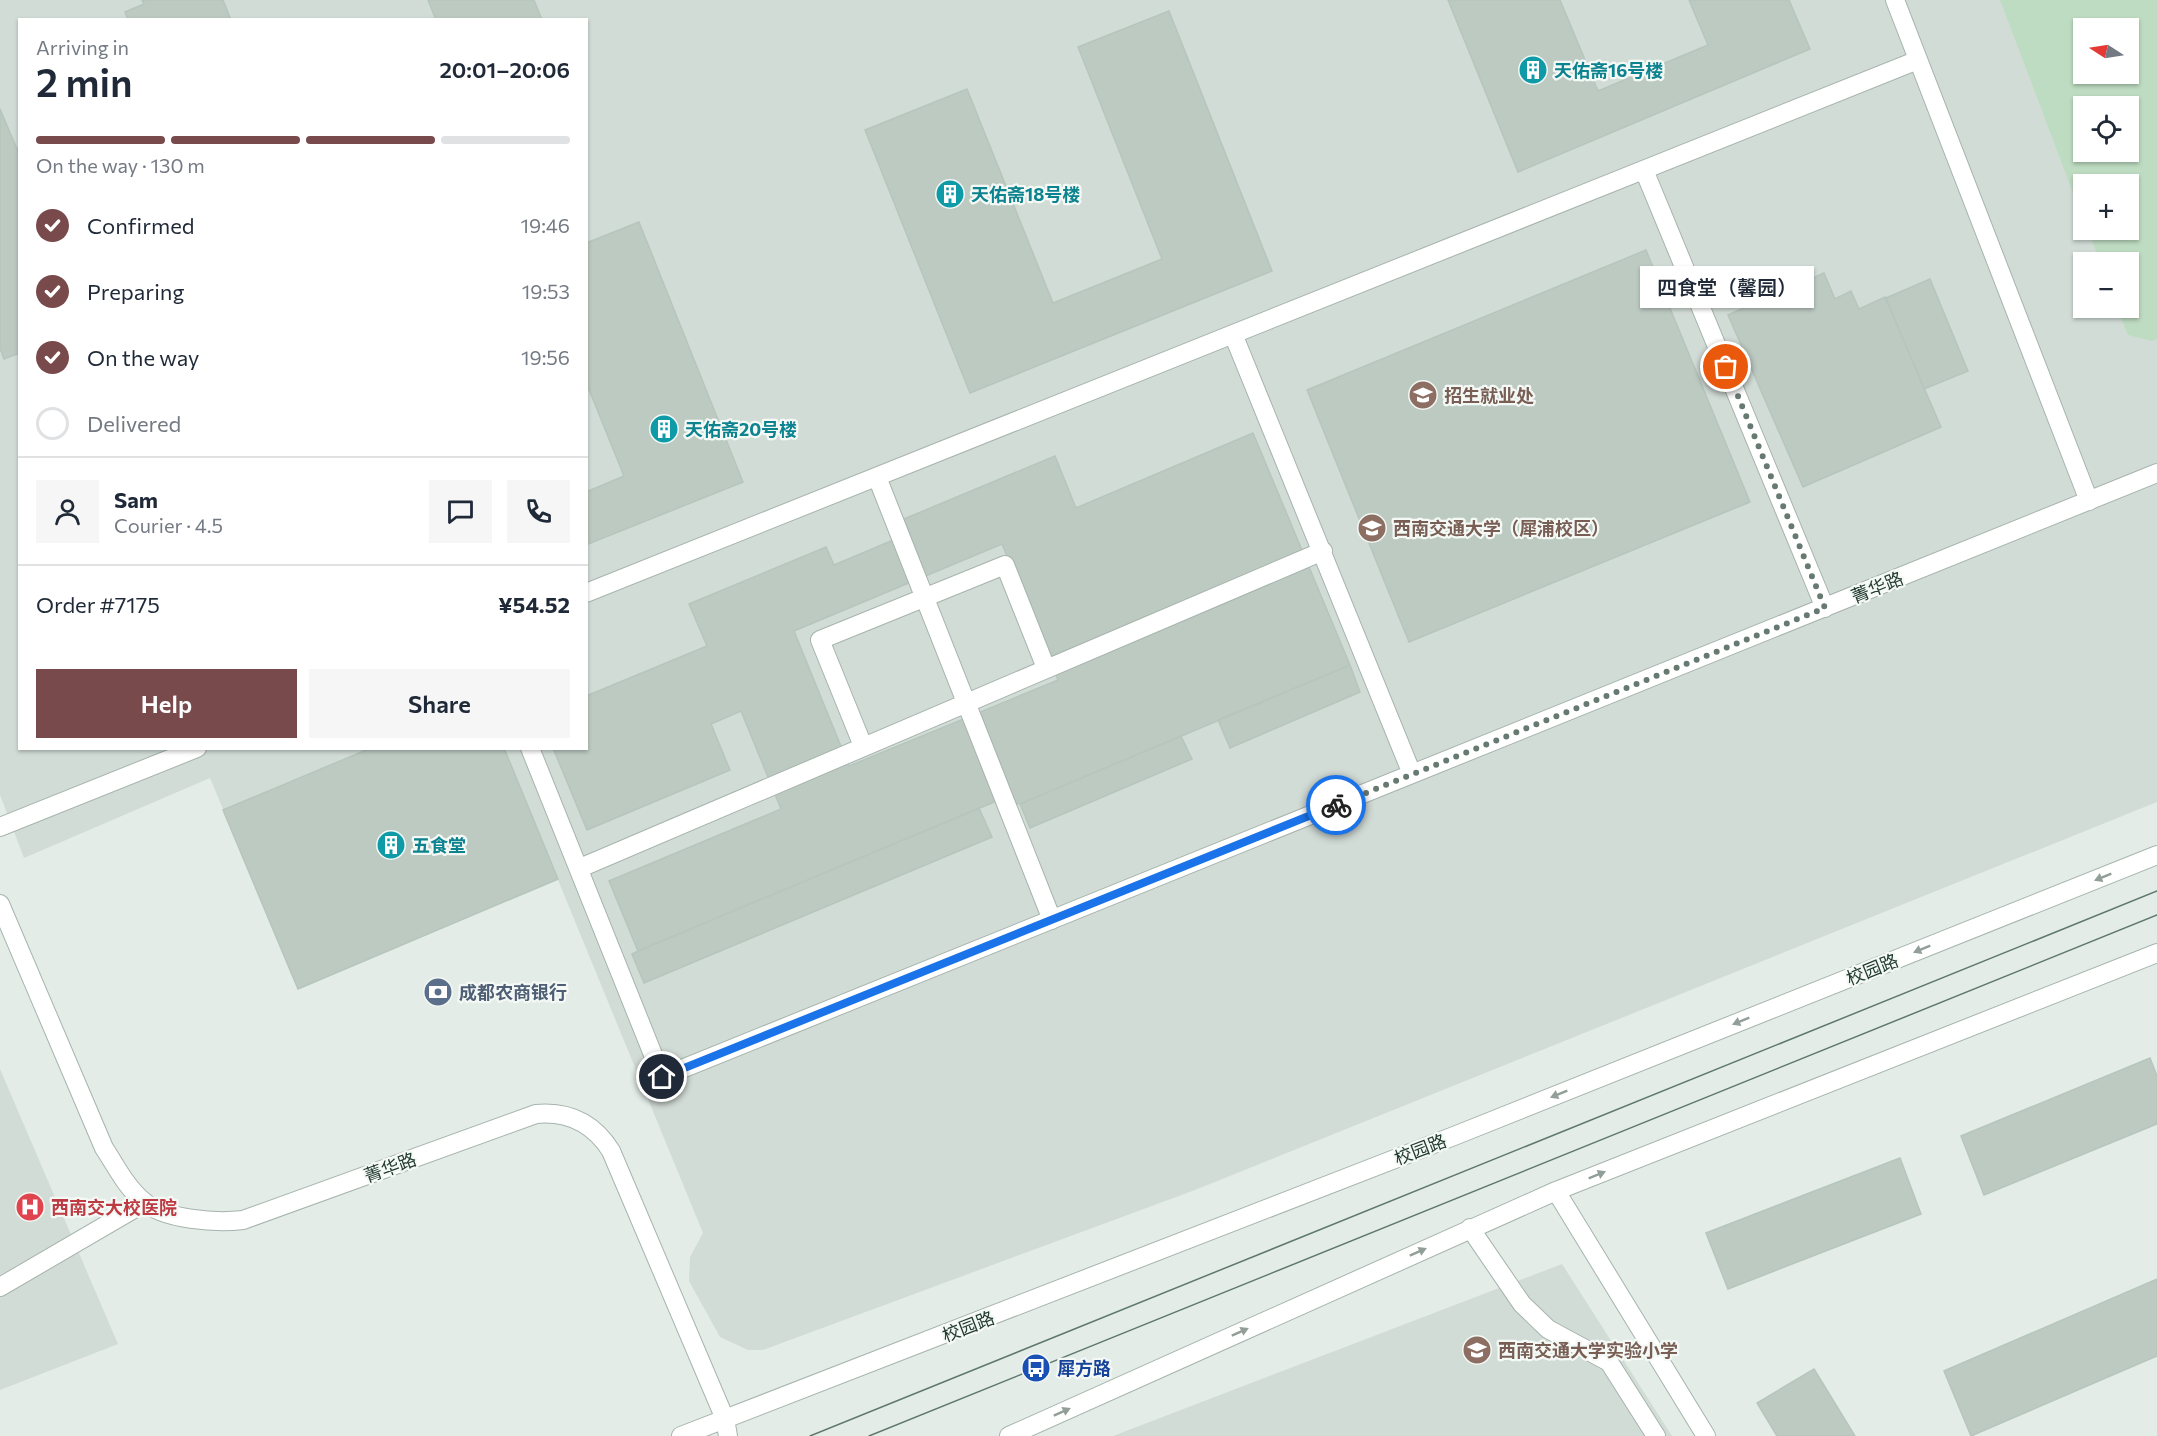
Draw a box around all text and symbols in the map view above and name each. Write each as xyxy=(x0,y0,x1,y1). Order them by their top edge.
north arrow xyxy=(2073,18,2139,84)
map controls xyxy=(2073,18,2139,318)
text: Arriving in xyxy=(36,35,129,59)
building icon: 天佑斋16号楼 xyxy=(1517,54,1549,86)
text: 20:01–20:06 xyxy=(439,56,570,83)
text: 2 min xyxy=(36,57,133,105)
place label: 天佑斋16号楼 xyxy=(1554,59,1663,81)
button: locate xyxy=(2073,96,2139,162)
text: On the way · 130 m xyxy=(36,153,205,177)
button: + xyxy=(2073,174,2139,240)
building icon: 天佑斋18号楼 xyxy=(934,178,966,210)
place label: 天佑斋18号楼 xyxy=(971,183,1080,205)
icon: check xyxy=(36,209,69,242)
text: Confirmed xyxy=(87,212,194,239)
text: 19:46 xyxy=(520,213,570,237)
button: − xyxy=(2073,252,2139,318)
callout: 四食堂（馨园） xyxy=(1639,265,1813,307)
icon: check xyxy=(36,275,69,308)
text: 四食堂（馨园） xyxy=(1657,275,1797,299)
text: Preparing xyxy=(87,278,184,305)
text: 19:53 xyxy=(522,279,570,303)
icon: check xyxy=(36,341,69,374)
pin xyxy=(1700,341,1751,392)
text: On the way xyxy=(87,344,199,371)
text: 19:56 xyxy=(521,345,570,369)
icon: bag xyxy=(1709,350,1742,383)
school or university icon: 招生就业处 xyxy=(1407,379,1439,411)
place label: 招生就业处 xyxy=(1444,384,1534,406)
text: Delivered xyxy=(87,410,181,437)
building icon: 天佑斋20号楼 xyxy=(648,413,680,445)
place label: 天佑斋20号楼 xyxy=(685,418,797,440)
button: person xyxy=(36,480,99,543)
button: chat xyxy=(429,480,492,543)
button: phone xyxy=(507,480,570,543)
text: Sam xyxy=(114,486,158,513)
school or university icon: 西南交通大学（犀浦校区） xyxy=(1356,512,1388,544)
text: Courier · 4.5 xyxy=(114,513,223,537)
place label: 西南交通大学（犀浦校区） xyxy=(1393,517,1609,539)
street label: 菁华路 xyxy=(1848,567,1906,607)
text: Order #7175 xyxy=(36,591,160,618)
text: ¥54.52 xyxy=(498,591,570,618)
button: Help xyxy=(36,669,297,738)
button: Share xyxy=(309,669,570,738)
courier xyxy=(1306,775,1366,835)
icon: bike xyxy=(1320,789,1353,822)
building icon: 五食堂 xyxy=(375,829,407,861)
place label: 五食堂 xyxy=(412,834,466,856)
one-way arrow xyxy=(2093,872,2111,882)
one-way arrow xyxy=(1912,944,1930,954)
street label: 校园路 xyxy=(1843,949,1901,989)
bank icon: 成都农商银行 xyxy=(422,976,454,1008)
place label: 成都农商银行 xyxy=(459,981,567,1003)
one-way arrow xyxy=(1731,1016,1749,1026)
pin xyxy=(636,1051,687,1102)
icon: home xyxy=(645,1060,678,1093)
one-way arrow xyxy=(1550,1089,1568,1099)
street label: 校园路 xyxy=(1391,1129,1449,1169)
street label: 菁华路 xyxy=(361,1147,419,1187)
one-way arrow xyxy=(1588,1170,1606,1179)
hospital icon: 西南交大校医院 xyxy=(14,1191,46,1223)
place label: 西南交大校医院 xyxy=(51,1196,177,1218)
one-way arrow xyxy=(1409,1247,1426,1256)
street label: 校园路 xyxy=(939,1306,997,1346)
one-way arrow xyxy=(1231,1327,1249,1336)
school or university icon: 西南交通大学实验小学 xyxy=(1461,1334,1493,1366)
place label: 西南交通大学实验小学 xyxy=(1498,1339,1678,1361)
bus stop icon: 犀方路 xyxy=(1020,1352,1052,1384)
place label: 犀方路 xyxy=(1057,1357,1111,1379)
one-way arrow xyxy=(1054,1407,1072,1417)

